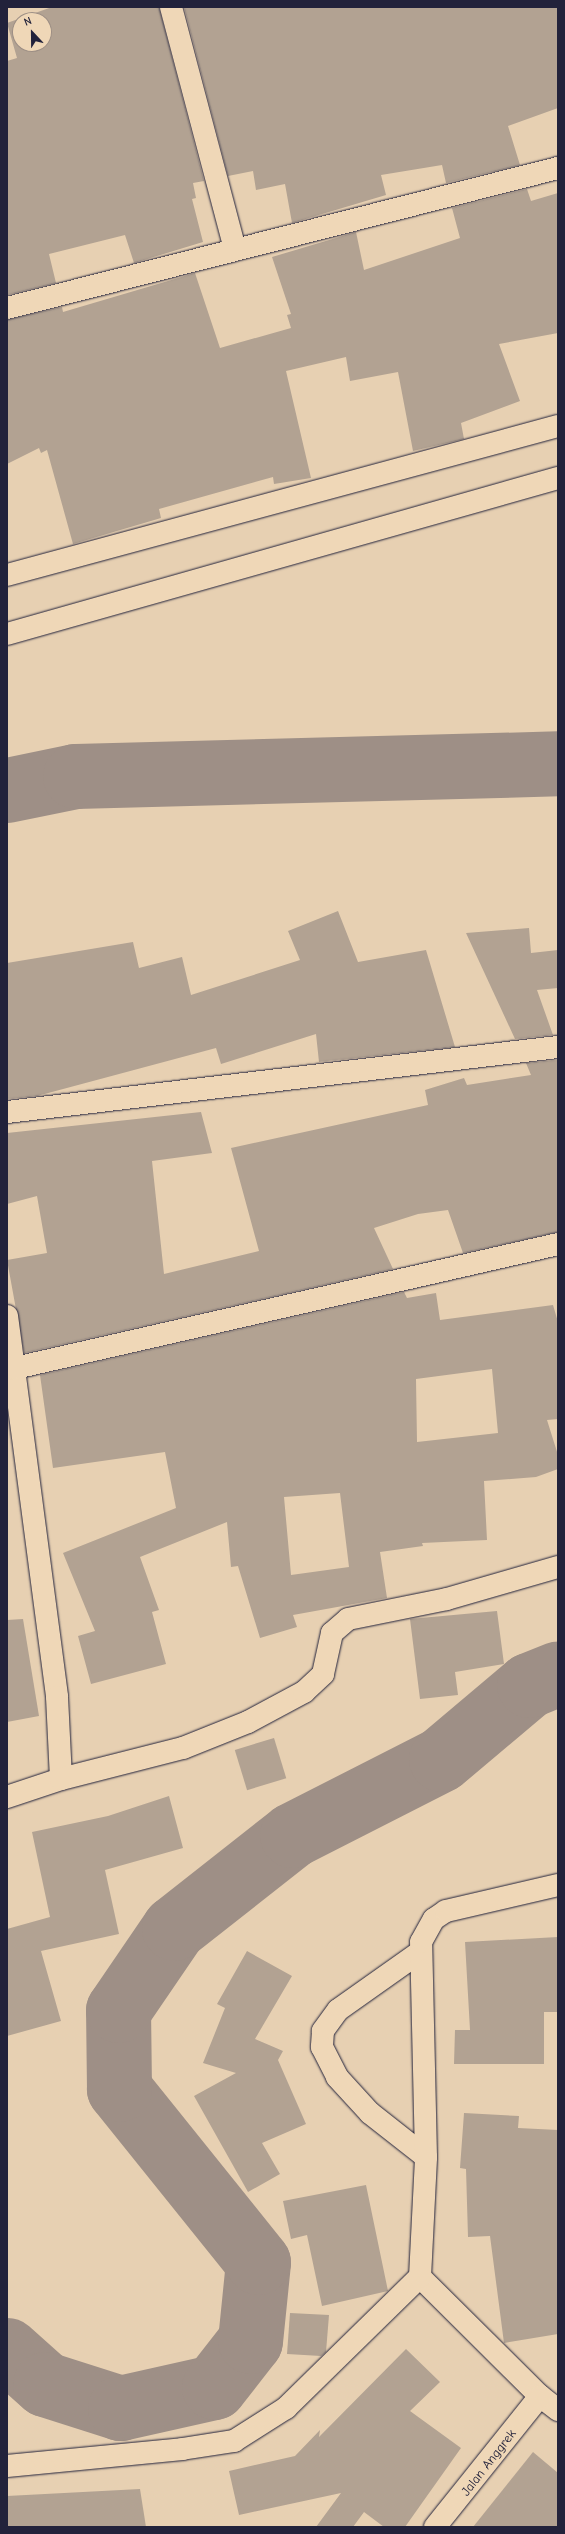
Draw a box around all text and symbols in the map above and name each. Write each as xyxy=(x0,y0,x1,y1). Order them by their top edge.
north arrow xyxy=(12,12,52,52)
text: N xyxy=(22,14,33,29)
street label: Jalan Anggrek xyxy=(458,2427,520,2499)

